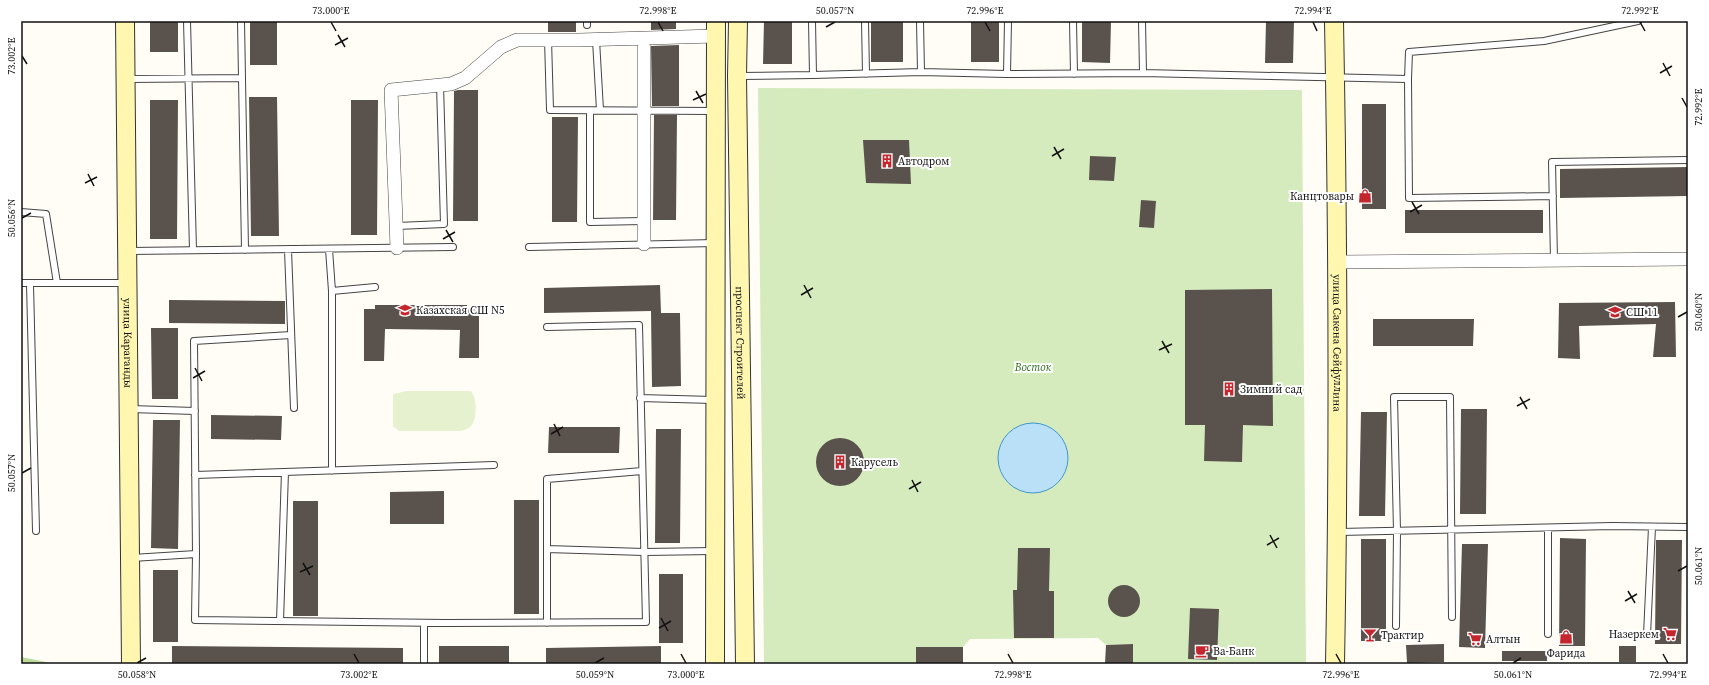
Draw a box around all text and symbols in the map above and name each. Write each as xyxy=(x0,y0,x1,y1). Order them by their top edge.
text: 73.000°E xyxy=(312,4,350,17)
text: 72.998°E xyxy=(639,4,677,17)
text: 50.057°N xyxy=(816,4,854,17)
text: 72.996°E xyxy=(966,4,1004,17)
text: 72.994°E xyxy=(1294,4,1332,17)
text: 72.992°E xyxy=(1621,4,1659,17)
text: 73.002°E xyxy=(5,37,18,75)
text: 72.992°E xyxy=(1692,88,1705,126)
building icon: Автодром xyxy=(879,153,895,169)
place label: Автодром xyxy=(898,154,949,169)
shop icon: Канцтовары xyxy=(1357,188,1373,204)
place label: Канцтовары xyxy=(1290,189,1354,204)
text: 50.056°N xyxy=(5,199,18,237)
street label: улица Сакена Сейфуллина xyxy=(1330,274,1345,412)
street label: проспект Строителей xyxy=(732,286,749,400)
text: 50.060°N xyxy=(1692,293,1705,331)
street label: улица Караганды xyxy=(120,298,136,388)
school or university icon: Казахская СШ N5 xyxy=(397,302,413,318)
place label: Казахская СШ N5 xyxy=(416,303,505,318)
school or university icon: СШ 11 xyxy=(1607,304,1623,320)
place label: СШ 11 xyxy=(1626,305,1658,320)
park label: Восток xyxy=(1014,360,1052,375)
building icon: Зимний сад xyxy=(1221,381,1237,397)
place label: Зимний сад xyxy=(1240,382,1302,397)
text: 50.057°N xyxy=(5,454,18,492)
building icon: Карусель xyxy=(832,454,848,470)
place label: Карусель xyxy=(851,455,898,470)
text: 50.061°N xyxy=(1692,547,1705,585)
supermarket icon: Назеркем xyxy=(1662,626,1678,642)
bar icon: Трактир xyxy=(1362,627,1378,643)
place label: Назеркем xyxy=(1609,627,1659,642)
place label: Трактир xyxy=(1381,628,1424,643)
shop icon: Фарида xyxy=(1558,629,1574,645)
supermarket icon: Алтын xyxy=(1467,631,1483,647)
place label: Алтын xyxy=(1486,632,1521,647)
cafe icon: Ва-Банк xyxy=(1194,643,1210,659)
place label: Ва-Банк xyxy=(1213,644,1254,659)
place label: Фарида xyxy=(1547,646,1586,661)
text: 50.058°N xyxy=(118,668,156,681)
text: 73.002°E xyxy=(340,668,378,681)
text: 50.059°N xyxy=(576,668,614,681)
text: 73.000°E xyxy=(667,668,705,681)
text: 72.998°E xyxy=(994,668,1032,681)
text: 72.996°E xyxy=(1322,668,1360,681)
text: 50.061°N xyxy=(1494,668,1532,681)
text: 72.994°E xyxy=(1649,668,1687,681)

